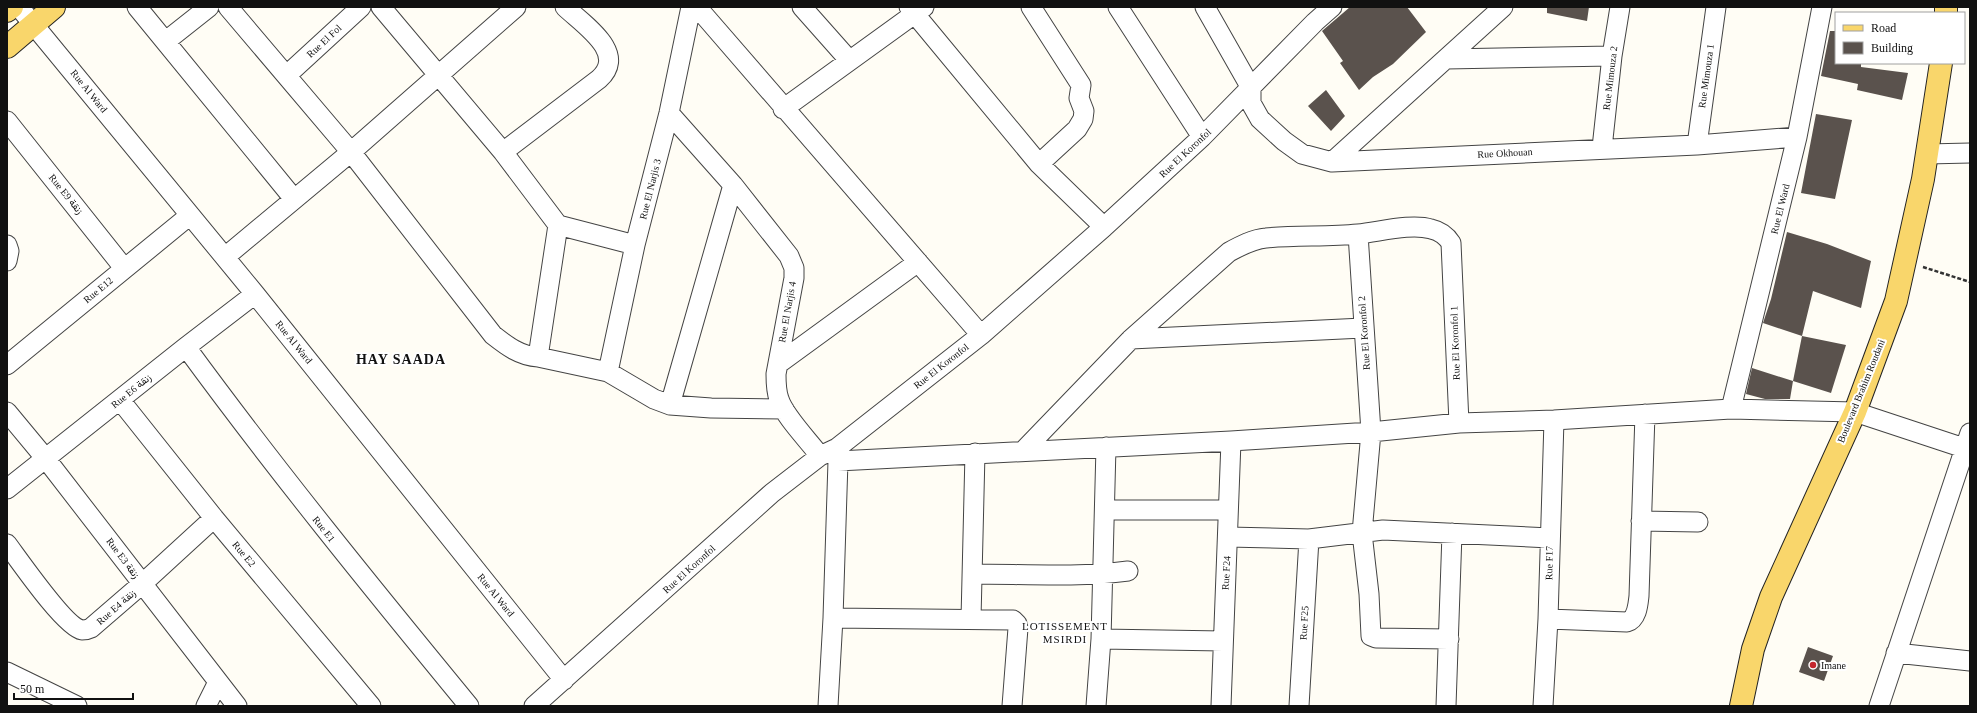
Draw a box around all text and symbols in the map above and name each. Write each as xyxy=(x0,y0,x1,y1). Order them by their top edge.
legend xyxy=(1835,12,1965,64)
text: Road xyxy=(1871,21,1896,35)
street label: Rue El Fol xyxy=(304,22,344,60)
text: Building xyxy=(1871,41,1913,55)
street label: Rue Mimouza 1 xyxy=(1696,43,1716,109)
street label: Rue Mimouza 2 xyxy=(1601,45,1619,111)
street label: Rue Al Ward xyxy=(68,67,110,115)
street label: Rue El Koronfol xyxy=(1157,126,1213,180)
street label: Rue Okhouan xyxy=(1477,146,1533,160)
street label: Rue El Narjis 3 xyxy=(637,158,663,220)
street label: Rue E9 زنقة xyxy=(46,172,85,217)
street label: Rue El Ward xyxy=(1768,183,1792,235)
street label: Rue E12 xyxy=(81,275,115,305)
street label: Rue El Narjis 4 xyxy=(776,281,798,343)
street label: Rue El Koronfol 2 xyxy=(1356,296,1372,370)
street label: Rue El Koronfol 1 xyxy=(1448,306,1462,380)
street label: Rue Al Ward xyxy=(273,318,315,366)
street label: Boulevard Brahim Roudani xyxy=(1835,337,1887,444)
street label: Rue El Koronfol xyxy=(911,341,971,391)
district label: HAY SAADA xyxy=(356,352,446,367)
street label: Rue E6 زنقة xyxy=(109,372,154,411)
street label: Rue E1 xyxy=(311,514,337,544)
street label: Rue E3 زنقة xyxy=(103,536,142,581)
street label: Rue E2 xyxy=(230,539,258,569)
street label: Rue El Koronfol xyxy=(661,542,718,595)
street label: Rue F17 xyxy=(1543,546,1555,580)
street label: Rue F24 xyxy=(1220,556,1232,590)
street label: Rue Al Ward xyxy=(475,571,517,619)
street label: Rue E4 زنقة xyxy=(94,587,138,628)
street label: Rue F25 xyxy=(1298,606,1310,640)
district label: LOTISSEMENT MSIRDI xyxy=(1022,620,1108,645)
marker: Imane xyxy=(1808,660,1818,670)
place label: Imane xyxy=(1821,660,1847,671)
scale bar xyxy=(14,675,133,701)
text: 50 m xyxy=(20,682,45,696)

